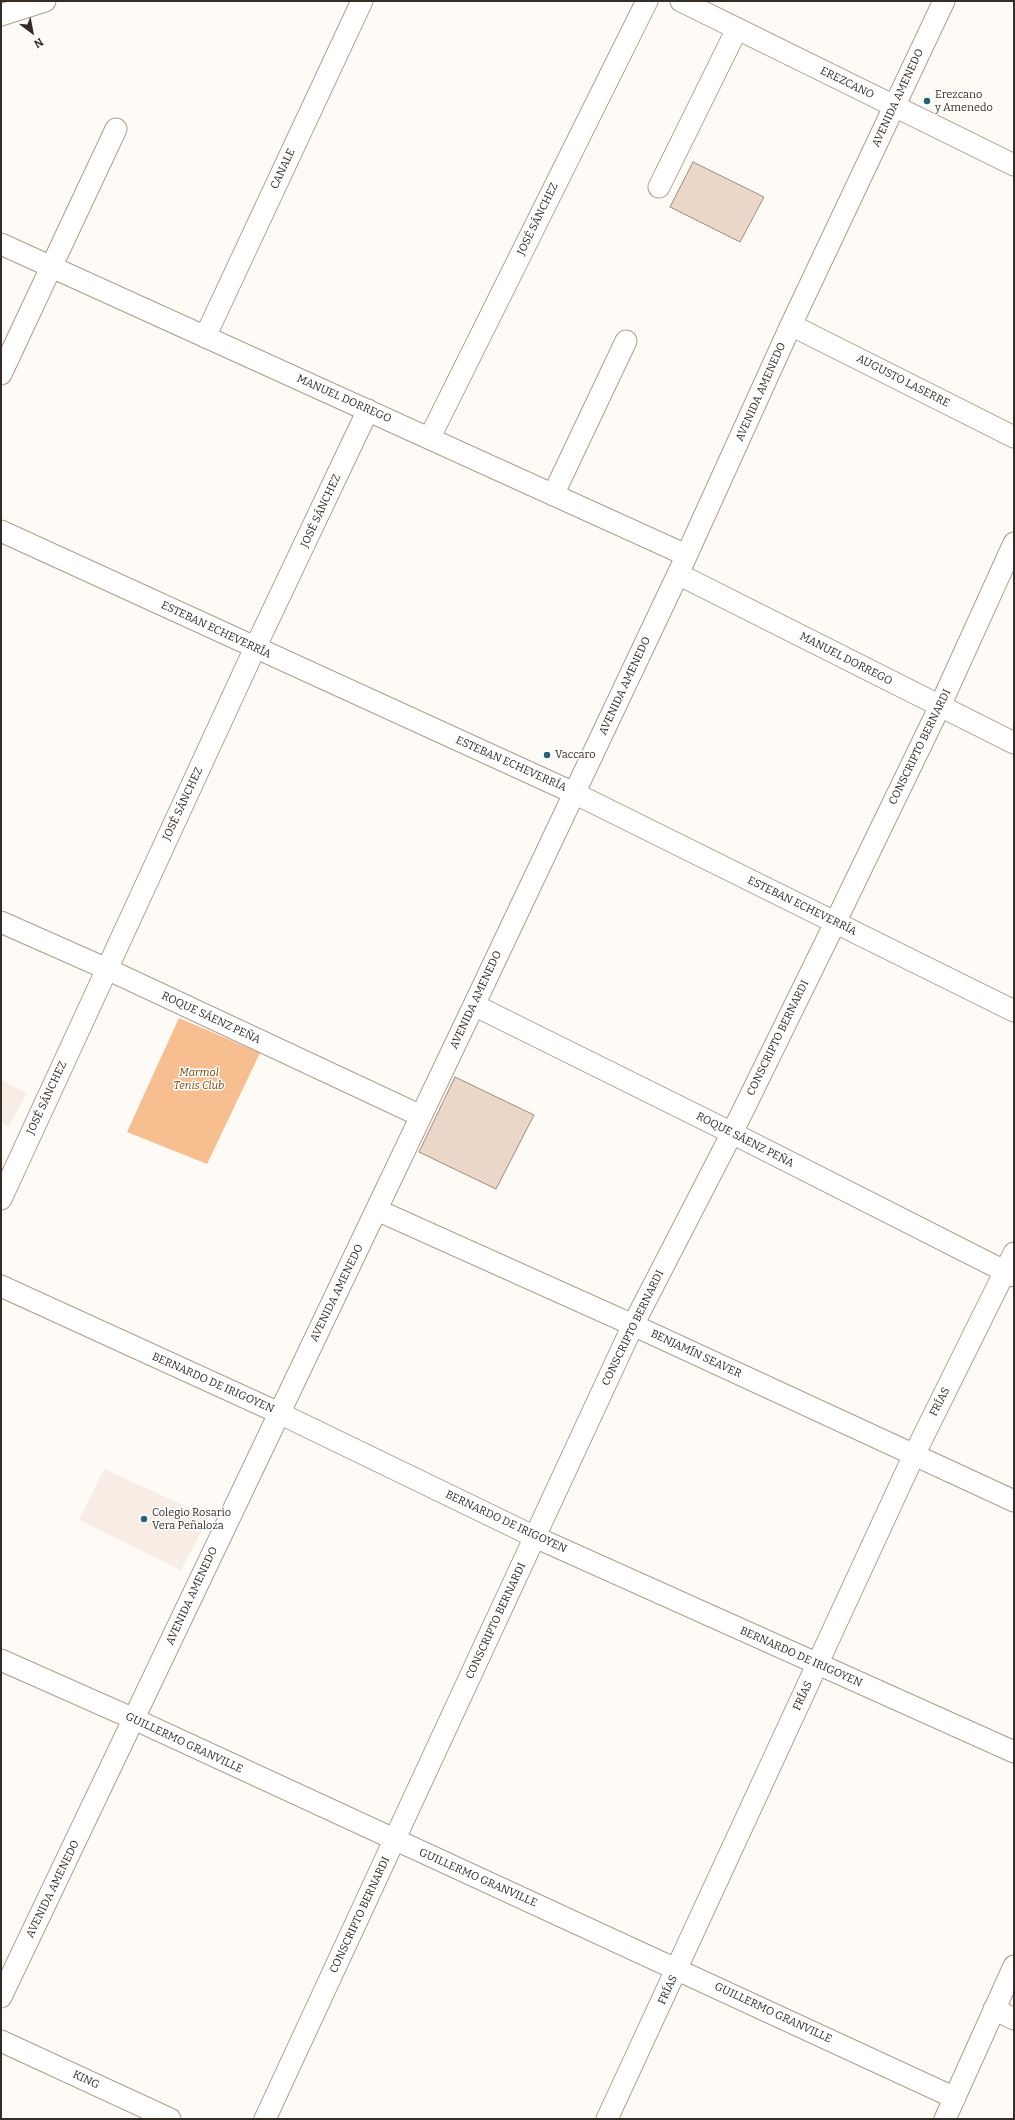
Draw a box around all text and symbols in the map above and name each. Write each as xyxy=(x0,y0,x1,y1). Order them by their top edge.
north arrow xyxy=(12,12,52,52)
text: N xyxy=(32,35,46,50)
street label: AVENIDA AMENEDO xyxy=(869,47,927,149)
street label: EREZCANO xyxy=(818,64,876,102)
place label: Erezcano y Amenedo xyxy=(935,88,993,114)
marker: Erezcano y Amenedo xyxy=(922,96,932,106)
street label: CANALE xyxy=(268,147,298,191)
street label: JOSÉ SÁNCHEZ xyxy=(515,181,561,257)
street label: AVENIDA AMENEDO xyxy=(733,340,789,444)
street label: AUGUSTO LASERRE xyxy=(854,352,952,410)
street label: MANUEL DORREGO xyxy=(295,372,393,426)
street label: JOSÉ SÁNCHEZ xyxy=(298,472,344,550)
street label: ESTEBAN ECHEVERRÍA xyxy=(159,599,273,661)
street label: MANUEL DORREGO xyxy=(797,630,895,688)
street label: AVENIDA AMENEDO xyxy=(596,635,654,737)
street label: CONSCRIPTO BERNARDI xyxy=(886,687,954,807)
street label: ESTEBAN ECHEVERRÍA xyxy=(453,734,569,794)
place label: Vaccaro xyxy=(555,748,596,762)
marker: Vaccaro xyxy=(542,750,552,760)
street label: JOSÉ SÁNCHEZ xyxy=(160,765,206,843)
street label: ESTEBAN ECHEVERRÍA xyxy=(745,874,859,938)
street label: AVENIDA AMENEDO xyxy=(447,949,505,1051)
street label: CONSCRIPTO BERNARDI xyxy=(744,978,812,1098)
street label: ROQUE SÁENZ PEÑA xyxy=(159,989,263,1047)
street label: JOSÉ SÁNCHEZ xyxy=(24,1059,70,1137)
park label: Marmol Tenis Club xyxy=(174,1066,224,1092)
street label: ROQUE SÁENZ PEÑA xyxy=(694,1110,796,1170)
street label: AVENIDA AMENEDO xyxy=(308,1242,366,1344)
street label: CONSCRIPTO BERNARDI xyxy=(599,1268,667,1388)
street label: BENJAMÍN SEAVER xyxy=(648,1327,744,1381)
street label: BERNARDO DE IRIGOYEN xyxy=(150,1350,276,1416)
street label: FRÍAS xyxy=(927,1385,953,1419)
street label: BERNARDO DE IRIGOYEN xyxy=(443,1488,569,1556)
place label: Colegio Rosario Vera Peñaloza xyxy=(152,1506,231,1532)
marker: Colegio Rosario Vera Peñaloza xyxy=(139,1514,149,1524)
street label: AVENIDA AMENEDO xyxy=(163,1545,221,1647)
street label: CONSCRIPTO BERNARDI xyxy=(463,1561,529,1681)
street label: BERNARDO DE IRIGOYEN xyxy=(738,1624,864,1690)
street label: FRÍAS xyxy=(791,1679,815,1713)
street label: GUILLERMO GRANVILLE xyxy=(123,1710,245,1776)
street label: AVENIDA AMENEDO xyxy=(24,1838,82,1940)
street label: GUILLERMO GRANVILLE xyxy=(417,1846,539,1910)
street label: CONSCRIPTO BERNARDI xyxy=(327,1855,393,1975)
street label: FRÍAS xyxy=(656,1973,680,2007)
street label: GUILLERMO GRANVILLE xyxy=(712,1980,834,2046)
street label: KING xyxy=(70,2068,102,2092)

